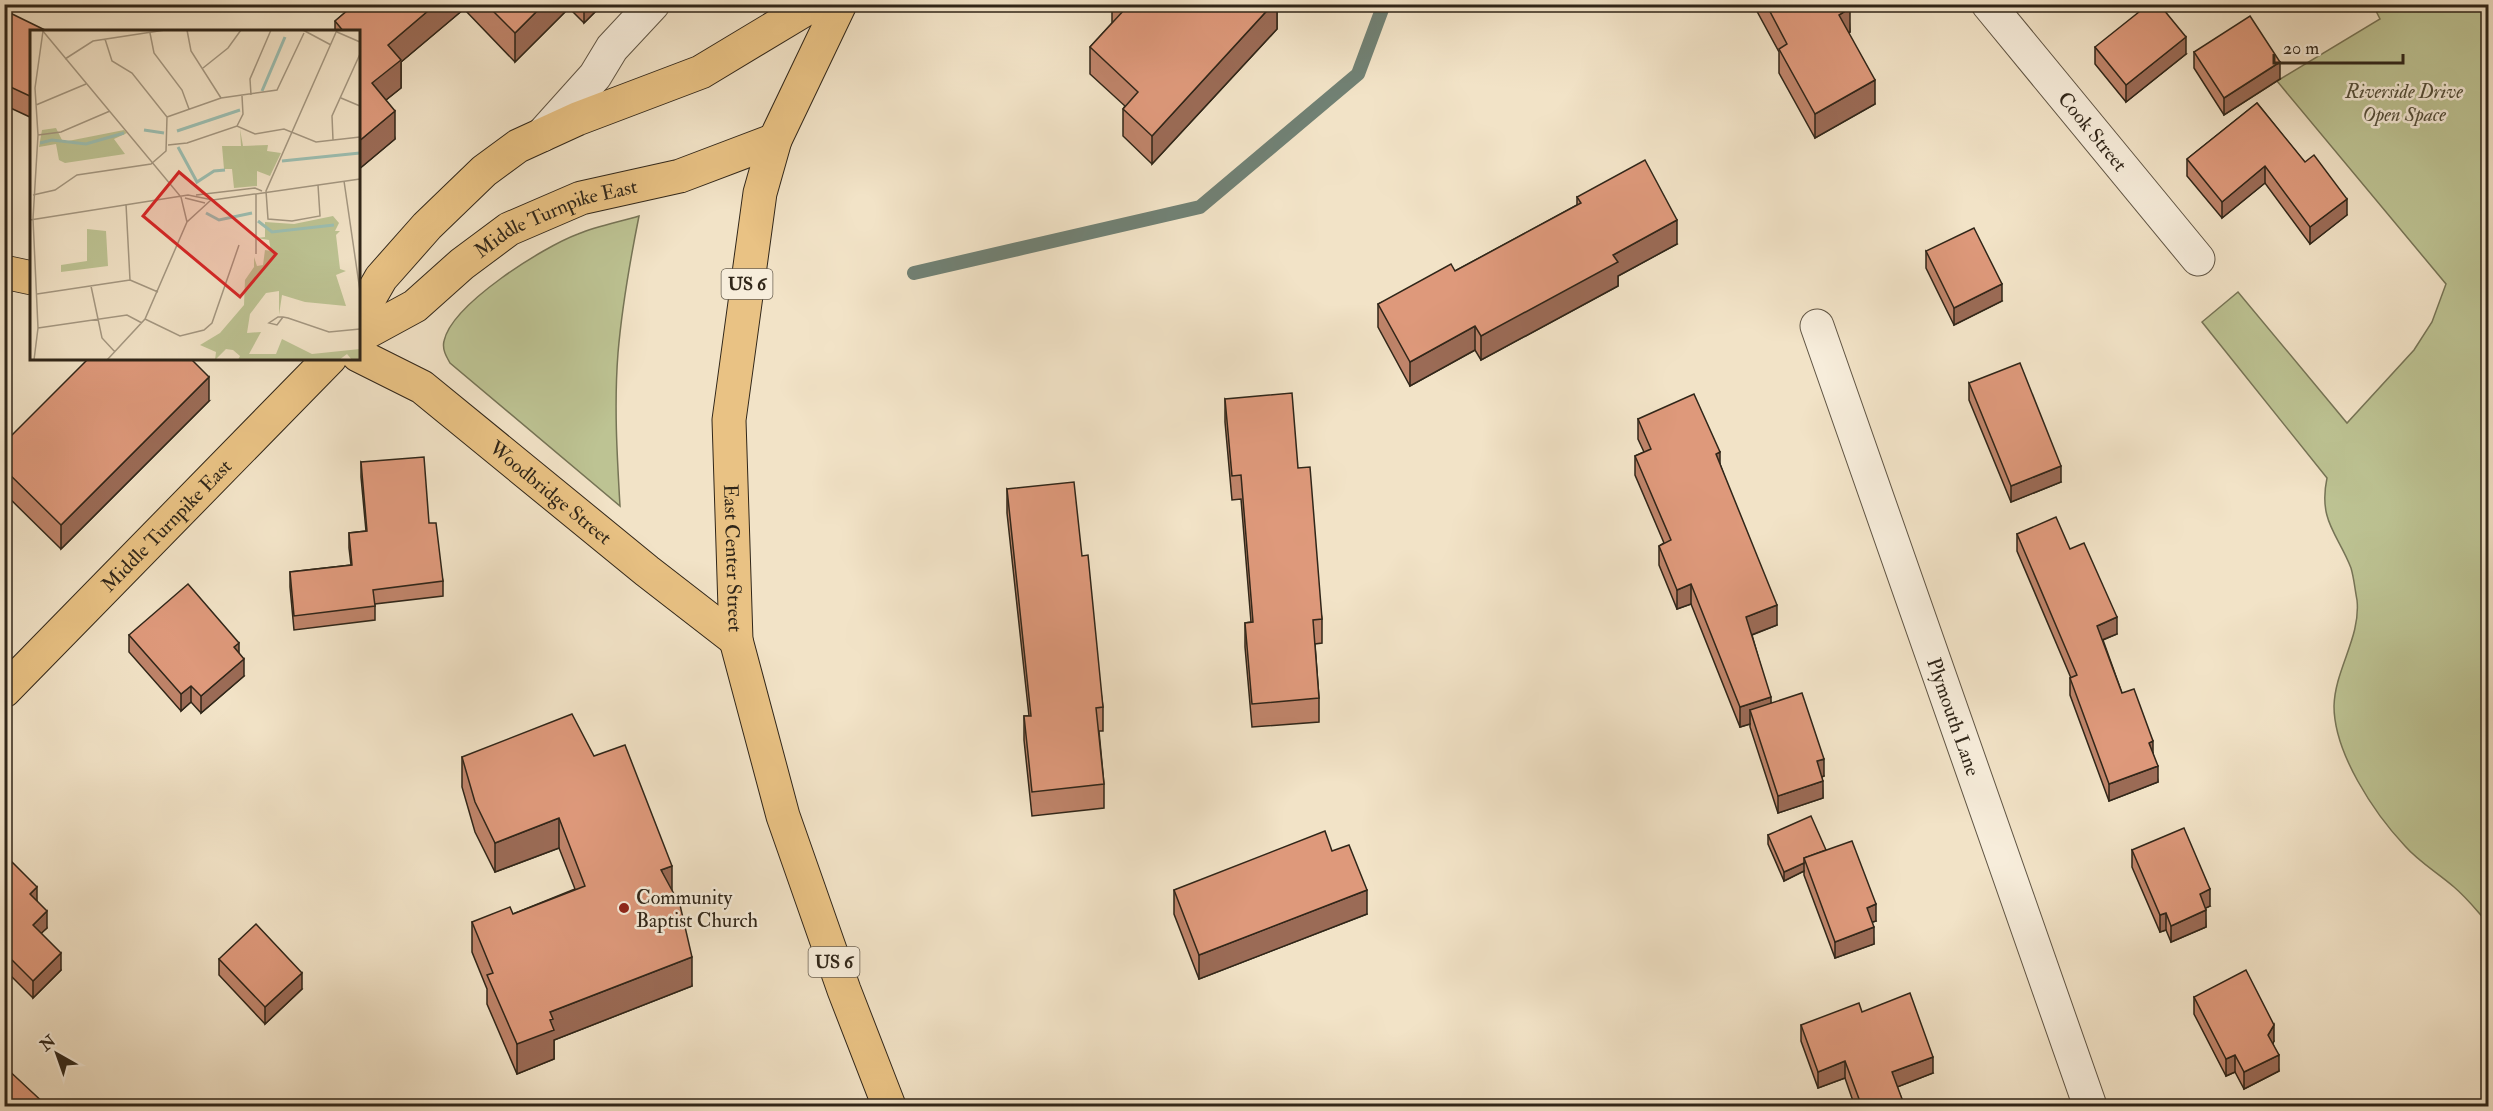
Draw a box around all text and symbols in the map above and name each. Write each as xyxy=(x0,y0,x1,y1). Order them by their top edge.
scale bar xyxy=(2274,27,2403,65)
inset map xyxy=(30,30,360,360)
text: 20 m xyxy=(2283,37,2319,60)
park label: Riverside Drive Open Space xyxy=(2344,79,2463,127)
street label: Cook Street xyxy=(2053,86,2133,177)
street label: Middle Turnpike East xyxy=(469,173,640,263)
road number: US 6 xyxy=(722,269,772,299)
street label: Woodbridge Street xyxy=(484,434,617,550)
street label: Middle Turnpike East xyxy=(96,453,237,597)
street label: East Center Street xyxy=(719,484,748,633)
street label: Plymouth Lane xyxy=(1922,654,1986,779)
place label: Community Baptist Church xyxy=(636,885,759,934)
marker: Community Baptist Church xyxy=(617,901,631,915)
road number: US 6 xyxy=(808,947,860,977)
north arrow xyxy=(27,1024,87,1084)
text: N xyxy=(35,1031,60,1056)

